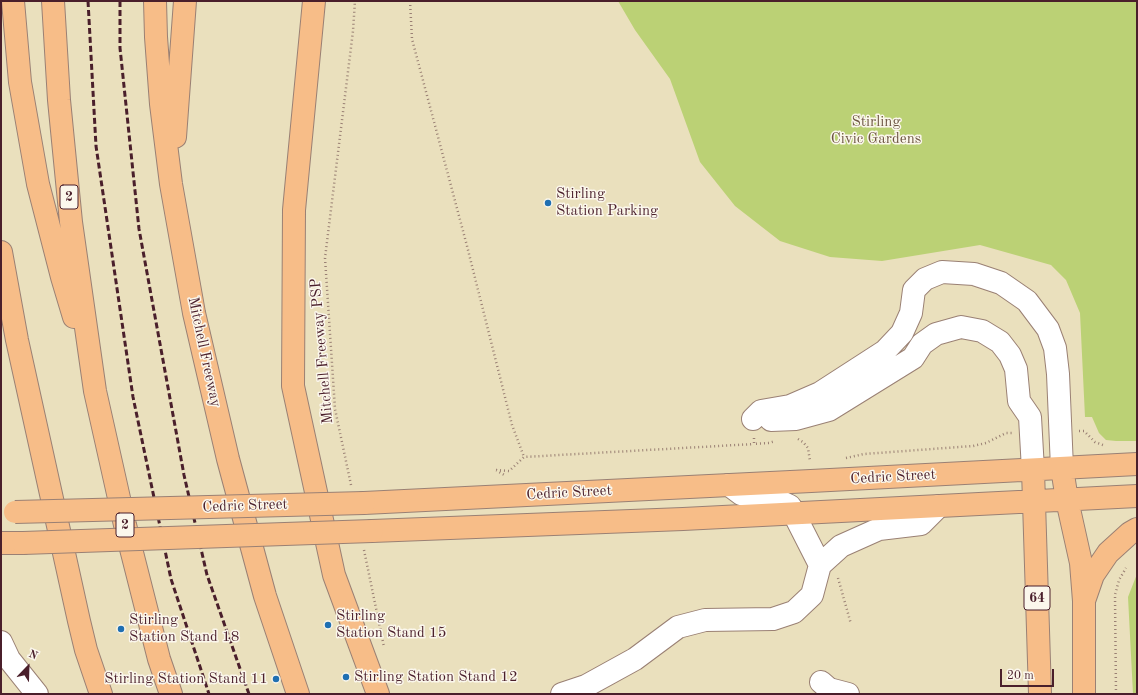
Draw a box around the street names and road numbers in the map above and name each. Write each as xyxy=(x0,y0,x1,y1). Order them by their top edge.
road number: 2 xyxy=(60,185,78,209)
street label: Mitchell Freeway PSP xyxy=(307,277,337,425)
street label: Mitchell Freeway xyxy=(184,295,224,409)
street label: Cedric Street xyxy=(850,466,936,488)
street label: Cedric Street xyxy=(526,482,612,504)
street label: Cedric Street xyxy=(202,496,288,516)
road number: 2 xyxy=(116,513,134,537)
road number: 64 xyxy=(1024,586,1050,610)

